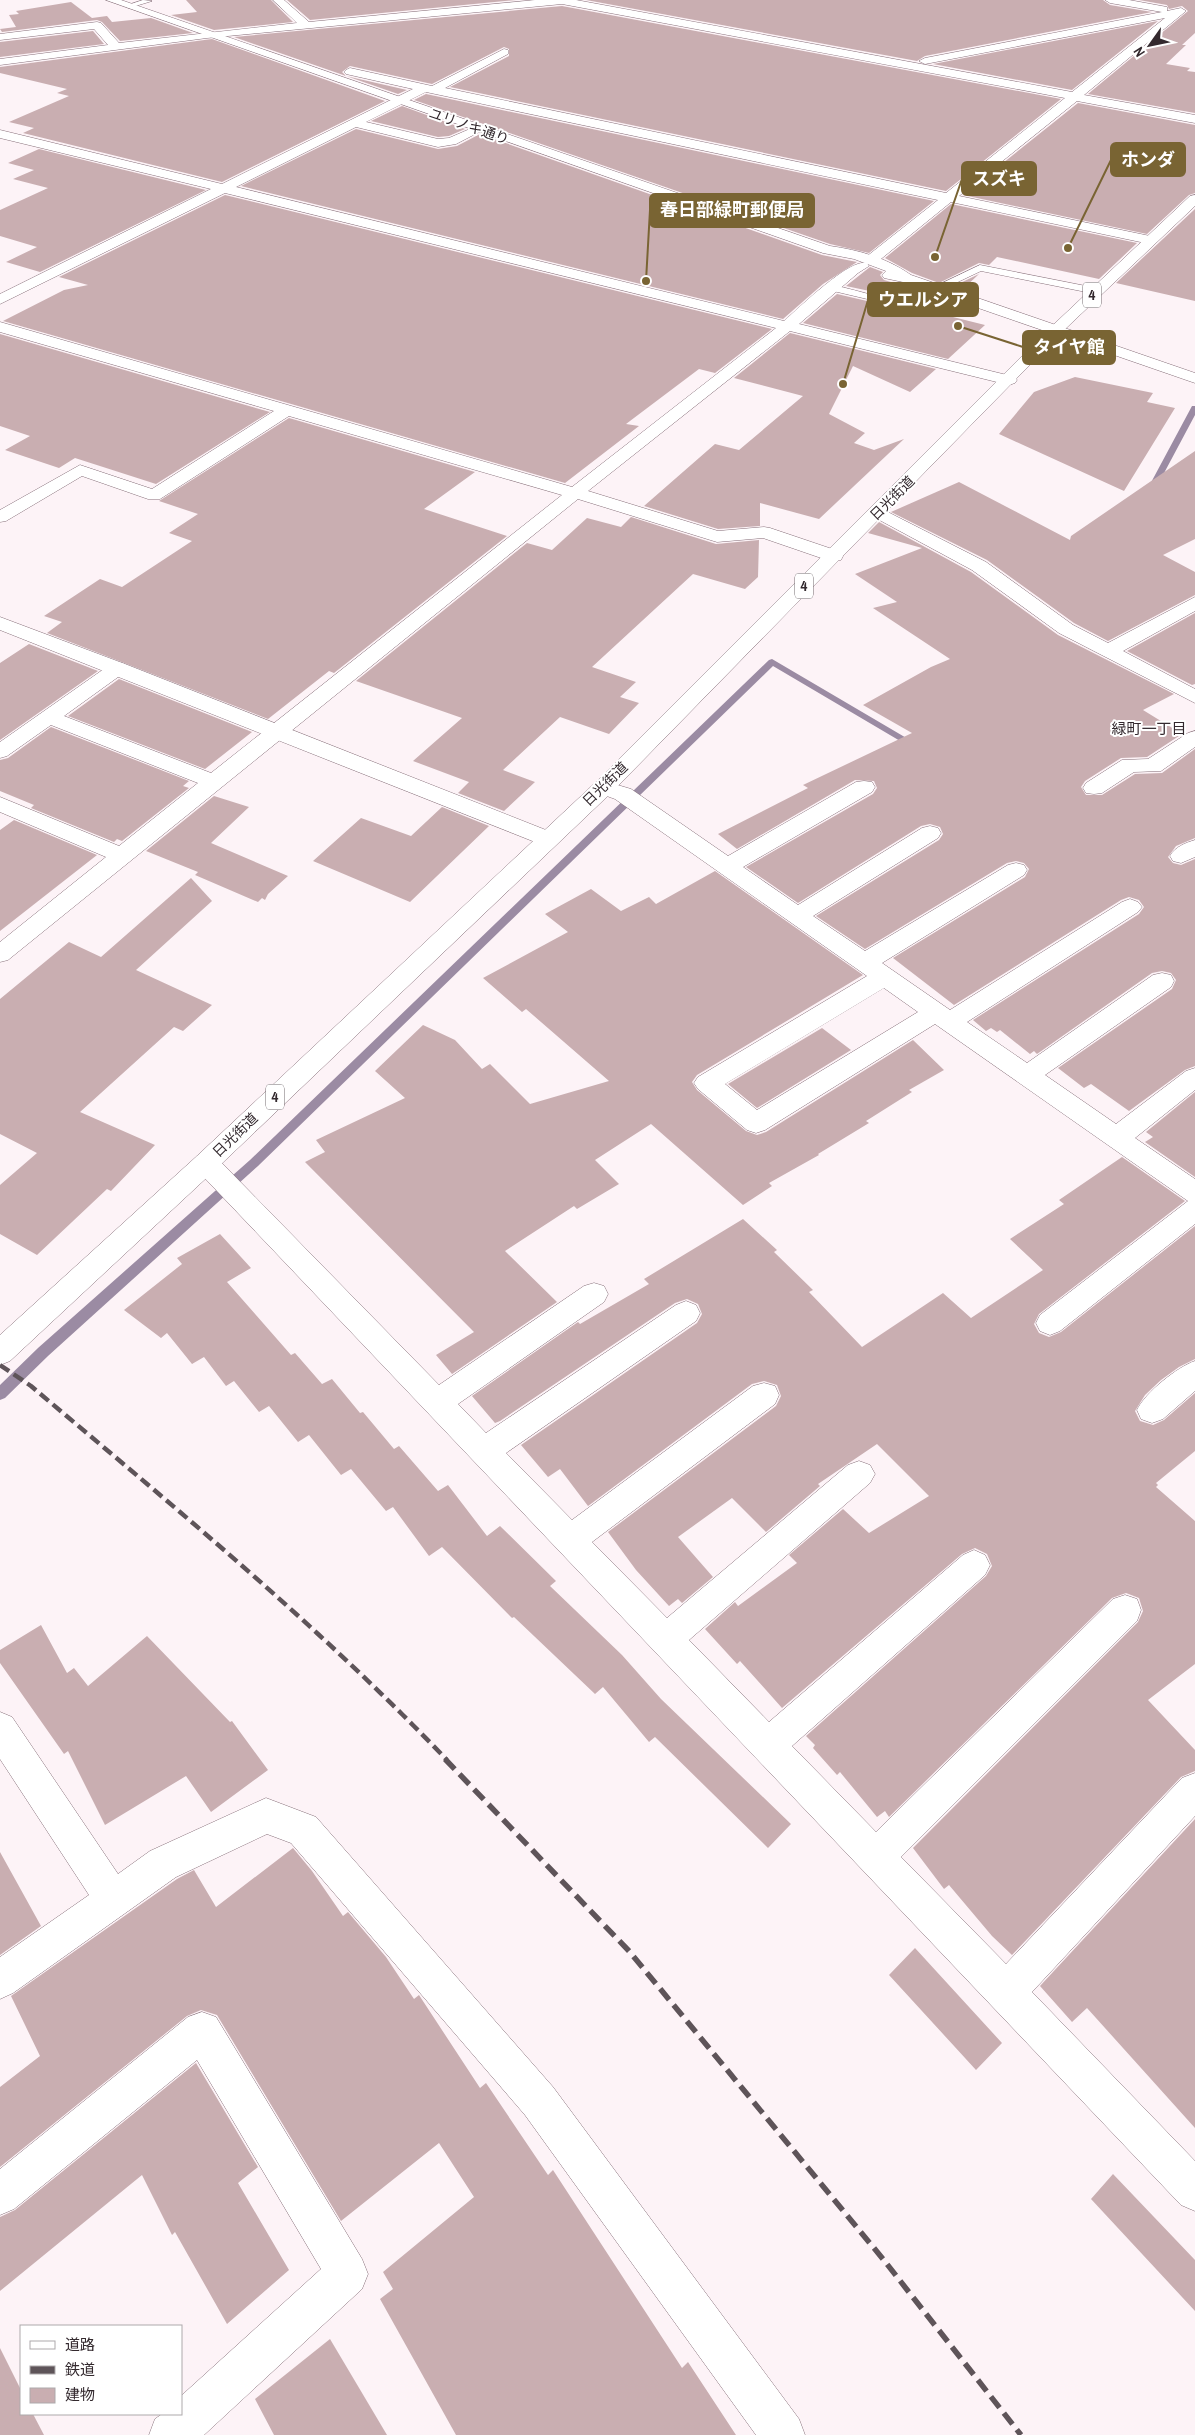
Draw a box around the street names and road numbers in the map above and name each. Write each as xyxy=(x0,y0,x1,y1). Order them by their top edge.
street label: ユリノキ通り xyxy=(426,104,512,148)
road number: 4 xyxy=(1083,282,1101,308)
street label: 日光街道 xyxy=(866,472,918,524)
road number: 4 xyxy=(795,574,813,598)
street label: 日光街道 xyxy=(579,758,631,810)
road number: 4 xyxy=(266,1084,284,1110)
street label: 日光街道 xyxy=(209,1109,261,1161)

